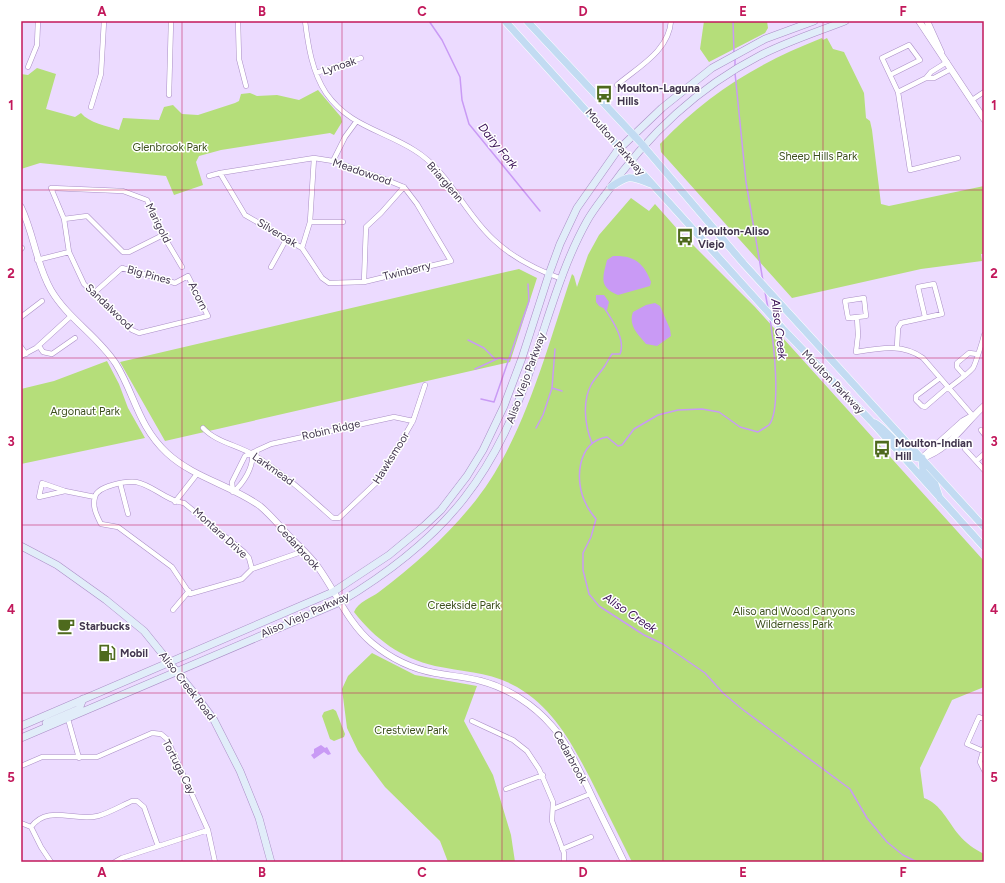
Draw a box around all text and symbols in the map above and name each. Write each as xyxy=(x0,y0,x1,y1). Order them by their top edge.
text: A xyxy=(97,4,107,19)
text: B xyxy=(258,4,266,19)
text: C xyxy=(417,4,427,19)
text: D xyxy=(578,4,588,19)
text: E xyxy=(739,4,747,19)
text: F xyxy=(899,4,907,19)
street label: Lynoak xyxy=(320,54,358,78)
place label: Moulton-Laguna Hills xyxy=(617,82,700,108)
bus stop icon: Moulton-Laguna Hills xyxy=(594,84,614,104)
text: 1 xyxy=(8,98,14,113)
text: 1 xyxy=(991,98,997,113)
street label: Moulton Parkway xyxy=(582,106,648,178)
water label: Dairy Fork xyxy=(475,120,521,173)
park label: Glenbrook Park xyxy=(133,141,208,154)
park label: Sheep Hills Park xyxy=(779,150,858,163)
street label: Meadowood xyxy=(331,156,393,188)
street label: Briarglenn xyxy=(424,159,466,205)
street label: Marigold xyxy=(142,201,174,245)
street label: Silveroak xyxy=(255,216,300,250)
place label: Moulton-Aliso Viejo xyxy=(698,225,770,251)
bus stop icon: Moulton-Aliso Viejo xyxy=(675,227,695,247)
street label: Twinberry xyxy=(382,259,433,283)
street label: Big Pines xyxy=(126,263,172,287)
text: 2 xyxy=(7,266,15,281)
text: 2 xyxy=(990,266,998,281)
street label: Acorn xyxy=(186,280,210,312)
street label: Sandalwood xyxy=(83,281,135,333)
water label: Aliso Creek xyxy=(768,297,790,361)
street label: Aliso Viejo Parkway xyxy=(504,331,549,425)
street label: Moulton Parkway xyxy=(799,347,867,417)
park label: Argonaut Park xyxy=(50,405,121,418)
street label: Robin Ridge xyxy=(301,417,361,443)
street label: Hawksmoor xyxy=(370,429,412,486)
text: 3 xyxy=(7,434,15,449)
text: 3 xyxy=(990,434,998,449)
place label: Moulton-Indian Hill xyxy=(895,437,972,463)
bus stop icon: Moulton-Indian Hill xyxy=(872,439,892,459)
street label: Larkmead xyxy=(250,450,296,488)
street label: Montara Drive xyxy=(190,505,250,561)
street label: Cedarbrook xyxy=(273,521,323,573)
street label: Aliso Viejo Parkway xyxy=(259,590,352,640)
water label: Aliso Creek xyxy=(600,590,660,636)
park label: Creekside Park xyxy=(428,599,501,612)
text: 4 xyxy=(7,602,15,617)
text: 4 xyxy=(990,602,998,617)
park label: Aliso and Wood Canyons Wilderness Park xyxy=(733,605,855,631)
cafe icon: Starbucks xyxy=(56,616,76,636)
place label: Starbucks xyxy=(79,620,130,633)
fuel station icon: Mobil xyxy=(97,643,117,663)
place label: Mobil xyxy=(120,647,148,660)
street label: Aliso Creek Road xyxy=(156,649,218,723)
park label: Crestview Park xyxy=(374,724,448,737)
street label: Cedarbrook xyxy=(550,728,590,786)
street label: Tortuga Cay xyxy=(160,737,198,797)
text: 5 xyxy=(7,770,15,785)
text: 5 xyxy=(990,770,998,785)
text: A xyxy=(97,865,107,880)
text: B xyxy=(258,865,266,880)
text: C xyxy=(417,865,427,880)
text: D xyxy=(578,865,588,880)
text: E xyxy=(739,865,747,880)
text: F xyxy=(899,865,907,880)

